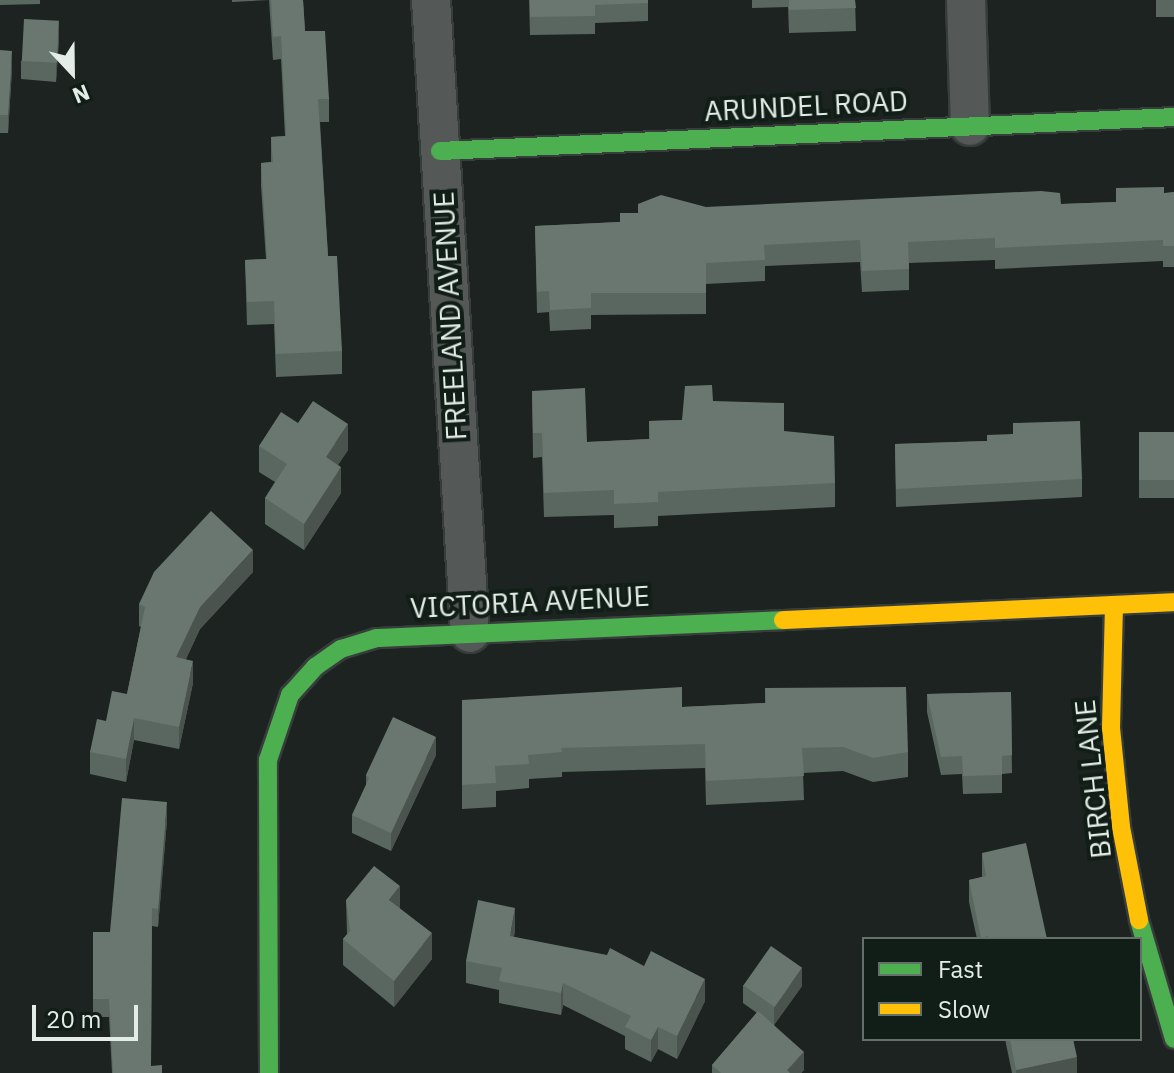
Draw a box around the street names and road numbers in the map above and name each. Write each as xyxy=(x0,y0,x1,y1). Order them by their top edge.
street label: ARUNDEL ROAD xyxy=(703,84,909,128)
street label: FREELAND AVENUE xyxy=(427,191,473,441)
street label: VICTORIA AVENUE xyxy=(409,579,651,625)
street label: BIRCH LANE xyxy=(1068,698,1118,860)

